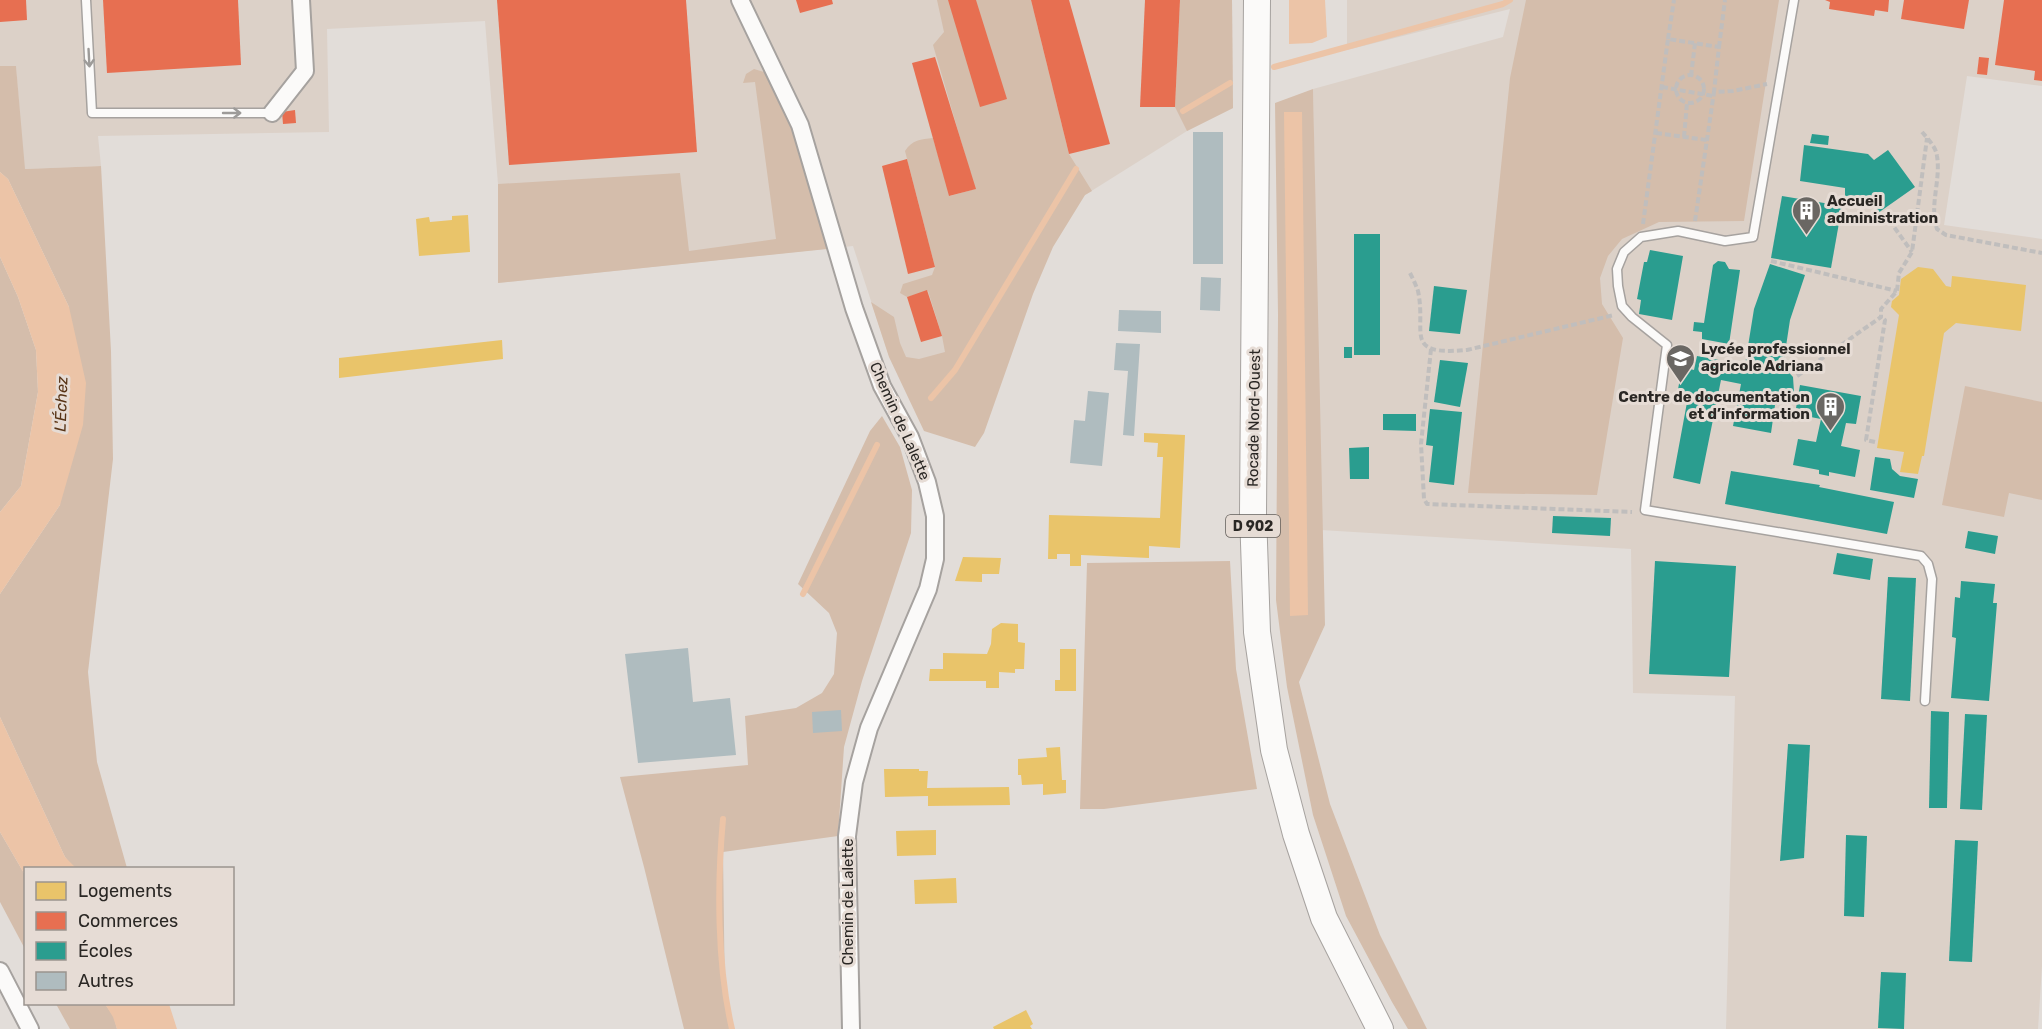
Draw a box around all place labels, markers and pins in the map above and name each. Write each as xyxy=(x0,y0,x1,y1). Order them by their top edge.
place label: Accueil administration xyxy=(1827,192,1938,227)
building icon: Accueil administration xyxy=(1790,194,1822,236)
place label: Lycée professionnel agricole Adriana xyxy=(1701,340,1850,375)
school or university icon: Lycée professionnel agricole Adriana xyxy=(1664,342,1696,384)
place label: Centre de documentation et d’information xyxy=(1618,388,1810,423)
building icon: Centre de documentation et d’information xyxy=(1815,390,1847,432)

